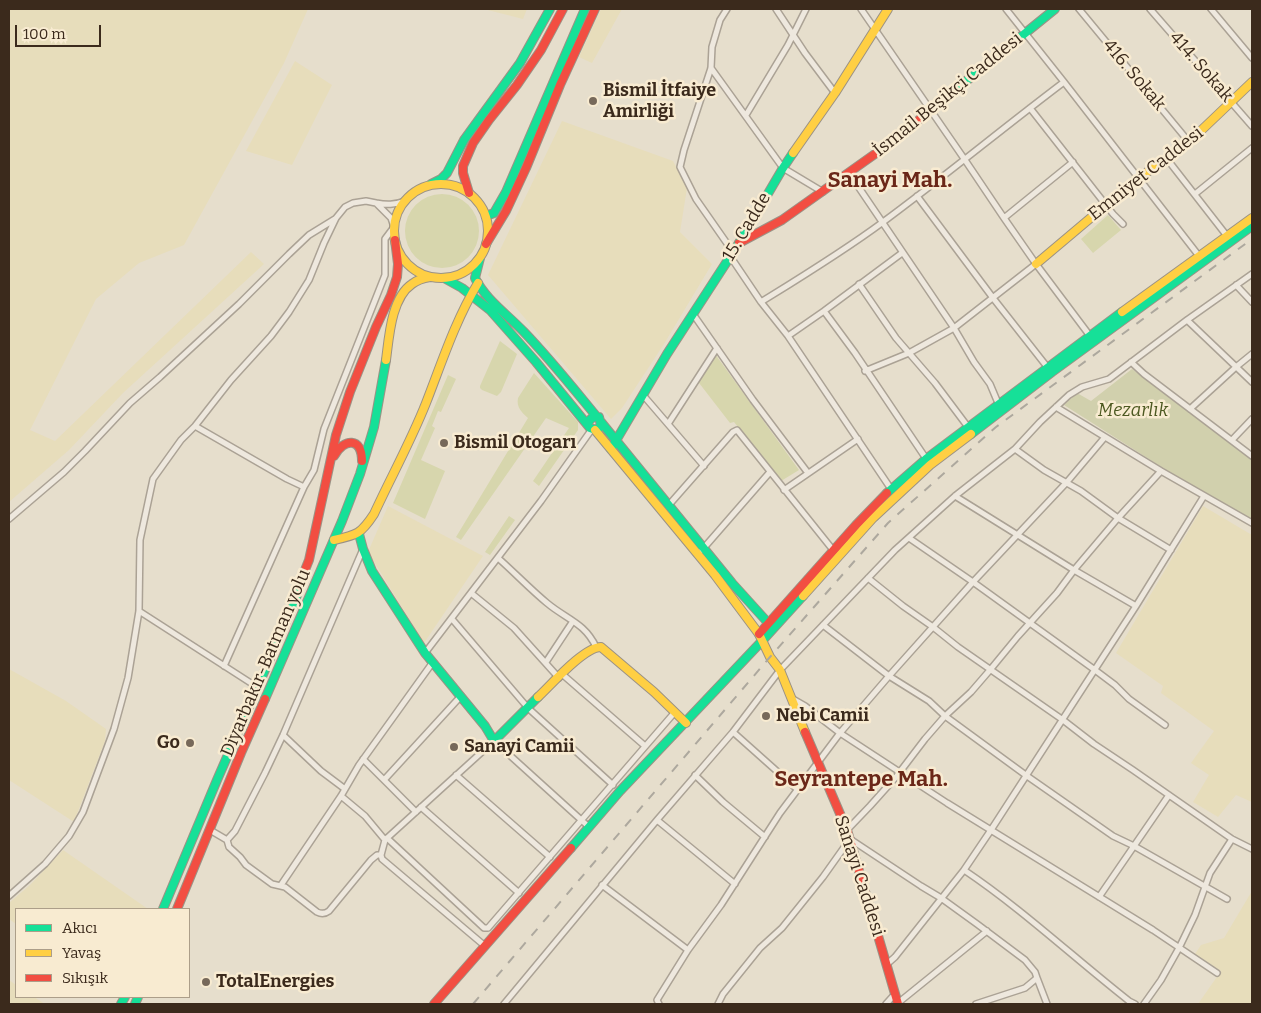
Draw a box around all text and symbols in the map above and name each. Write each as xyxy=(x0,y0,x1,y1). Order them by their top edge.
scale bar xyxy=(18,15,104,47)
text: 100 m xyxy=(23,25,66,43)
street label: 414. Sokak xyxy=(1165,27,1237,107)
street label: İsmail Beşikçi Caddesi xyxy=(869,28,1027,162)
street label: 416. Sokak xyxy=(1098,35,1170,115)
place label: Bismil İtfaiye Amirliği xyxy=(603,80,716,122)
marker: Bismil İtfaiye Amirliği xyxy=(587,95,599,107)
street label: Emniyet Caddesi xyxy=(1084,122,1208,226)
district label: Sanayi Mah. xyxy=(828,168,952,194)
street label: 15. Cadde xyxy=(718,189,776,265)
park label: Mezarlık xyxy=(1098,400,1168,422)
place label: Bismil Otogarı xyxy=(454,432,576,454)
marker: Bismil Otogarı xyxy=(438,437,450,449)
street label: Diyarbakır-Batman yolu xyxy=(217,566,315,760)
place label: Nebi Camii xyxy=(776,705,869,727)
marker: Nebi Camii xyxy=(760,710,772,722)
place label: Go xyxy=(157,732,180,754)
place label: Sanayi Camii xyxy=(464,736,574,758)
marker: Go xyxy=(184,737,196,749)
marker: Sanayi Camii xyxy=(448,741,460,753)
district label: Seyrantepe Mah. xyxy=(774,767,948,793)
street label: Sanayi Caddesi xyxy=(829,813,889,939)
legend xyxy=(15,908,190,998)
text: Akıcı xyxy=(62,919,97,937)
text: Yavaş xyxy=(62,944,101,962)
text: Sıkışık xyxy=(62,969,108,987)
place label: TotalEnergies xyxy=(216,971,334,993)
marker: TotalEnergies xyxy=(200,976,212,988)

